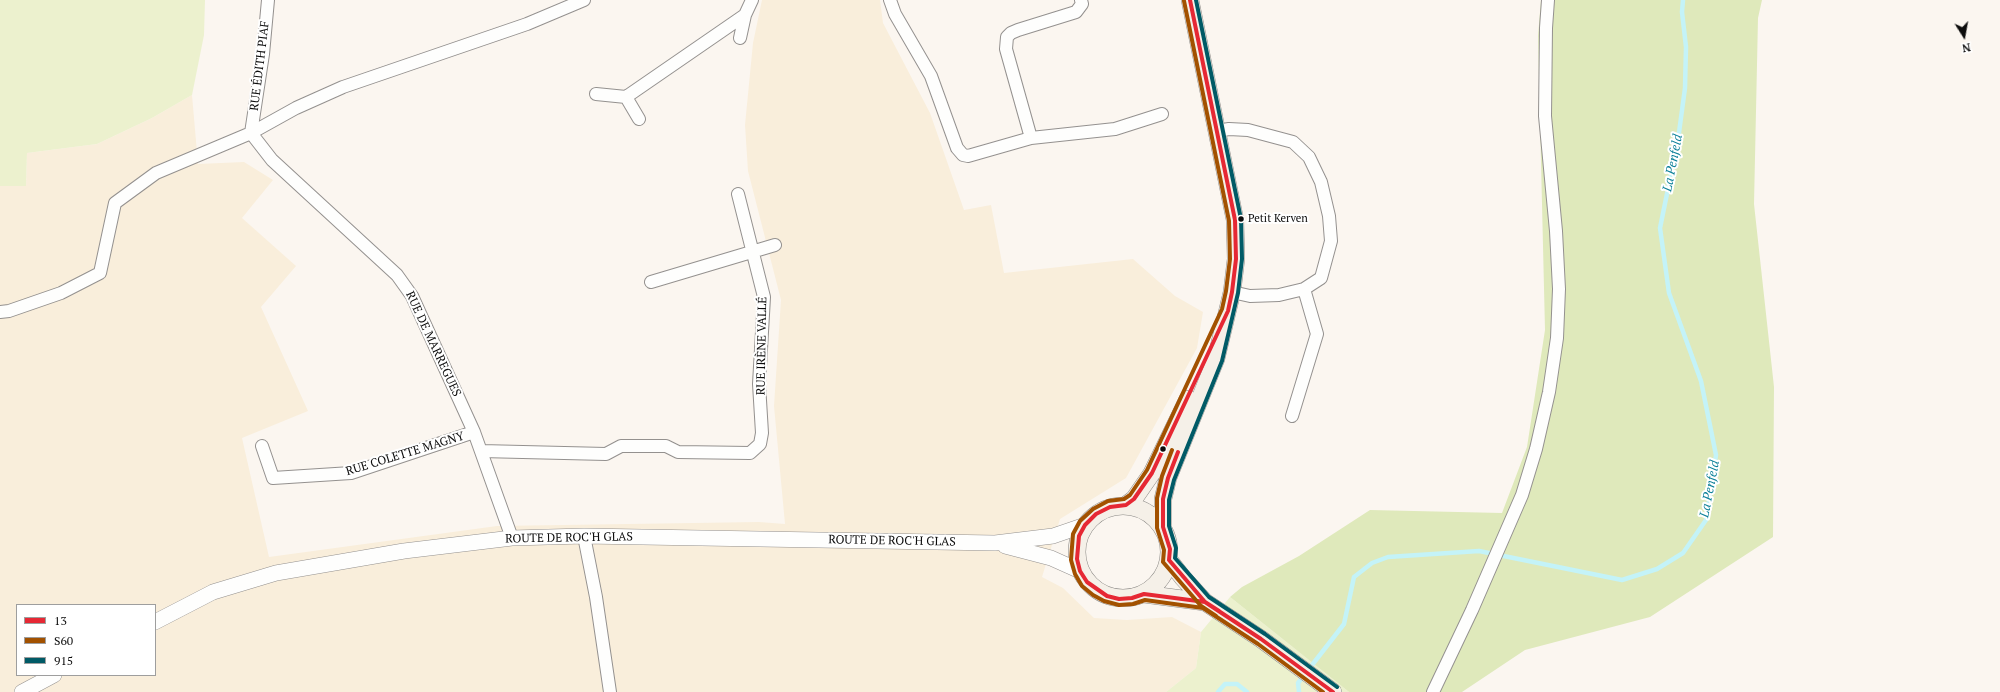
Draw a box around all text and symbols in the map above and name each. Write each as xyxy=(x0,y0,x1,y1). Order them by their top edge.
north arrow xyxy=(1944,16,1984,56)
street label: RUE ÉDITH PIAF xyxy=(247,20,273,112)
text: N xyxy=(1961,40,1972,55)
water label: La Penfeld xyxy=(1660,133,1686,193)
place label: Petit Kerven xyxy=(1248,212,1308,226)
marker: Petit Kerven xyxy=(1236,214,1246,224)
street label: RUE DE MARREGUES xyxy=(402,289,464,399)
street label: RUE IRÈNE VALLÉ xyxy=(754,297,770,395)
street label: RUE COLETTE MAGNY xyxy=(344,429,466,479)
unlabelled marker xyxy=(1158,444,1168,454)
water label: La Penfeld xyxy=(1697,459,1723,519)
street label: ROUTE DE ROC'H GLAS xyxy=(505,530,633,546)
street label: ROUTE DE ROC'H GLAS xyxy=(828,533,956,549)
legend xyxy=(16,604,156,676)
text: 13 xyxy=(54,613,67,628)
text: S60 xyxy=(54,633,73,648)
text: 915 xyxy=(54,653,73,668)

